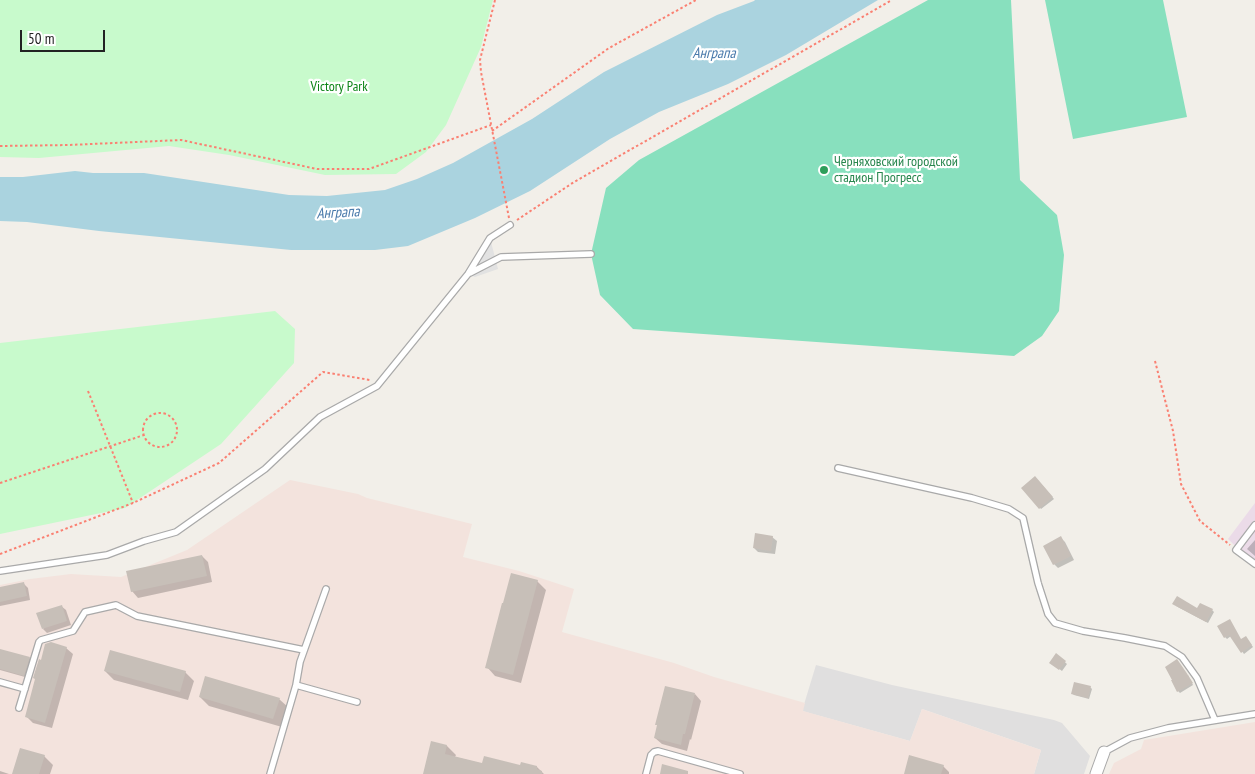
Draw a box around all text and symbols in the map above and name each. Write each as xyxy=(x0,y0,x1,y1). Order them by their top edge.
scale bar xyxy=(22,20,108,52)
text: 50 m xyxy=(28,29,54,48)
water label: Анграпа xyxy=(692,45,736,63)
park label: Victory Park xyxy=(310,79,368,95)
place label: Черняховский городской стадион Прогресс xyxy=(834,154,958,186)
marker: Черняховский городской стадион Прогресс xyxy=(818,164,830,176)
water label: Анграпа xyxy=(316,203,360,223)

